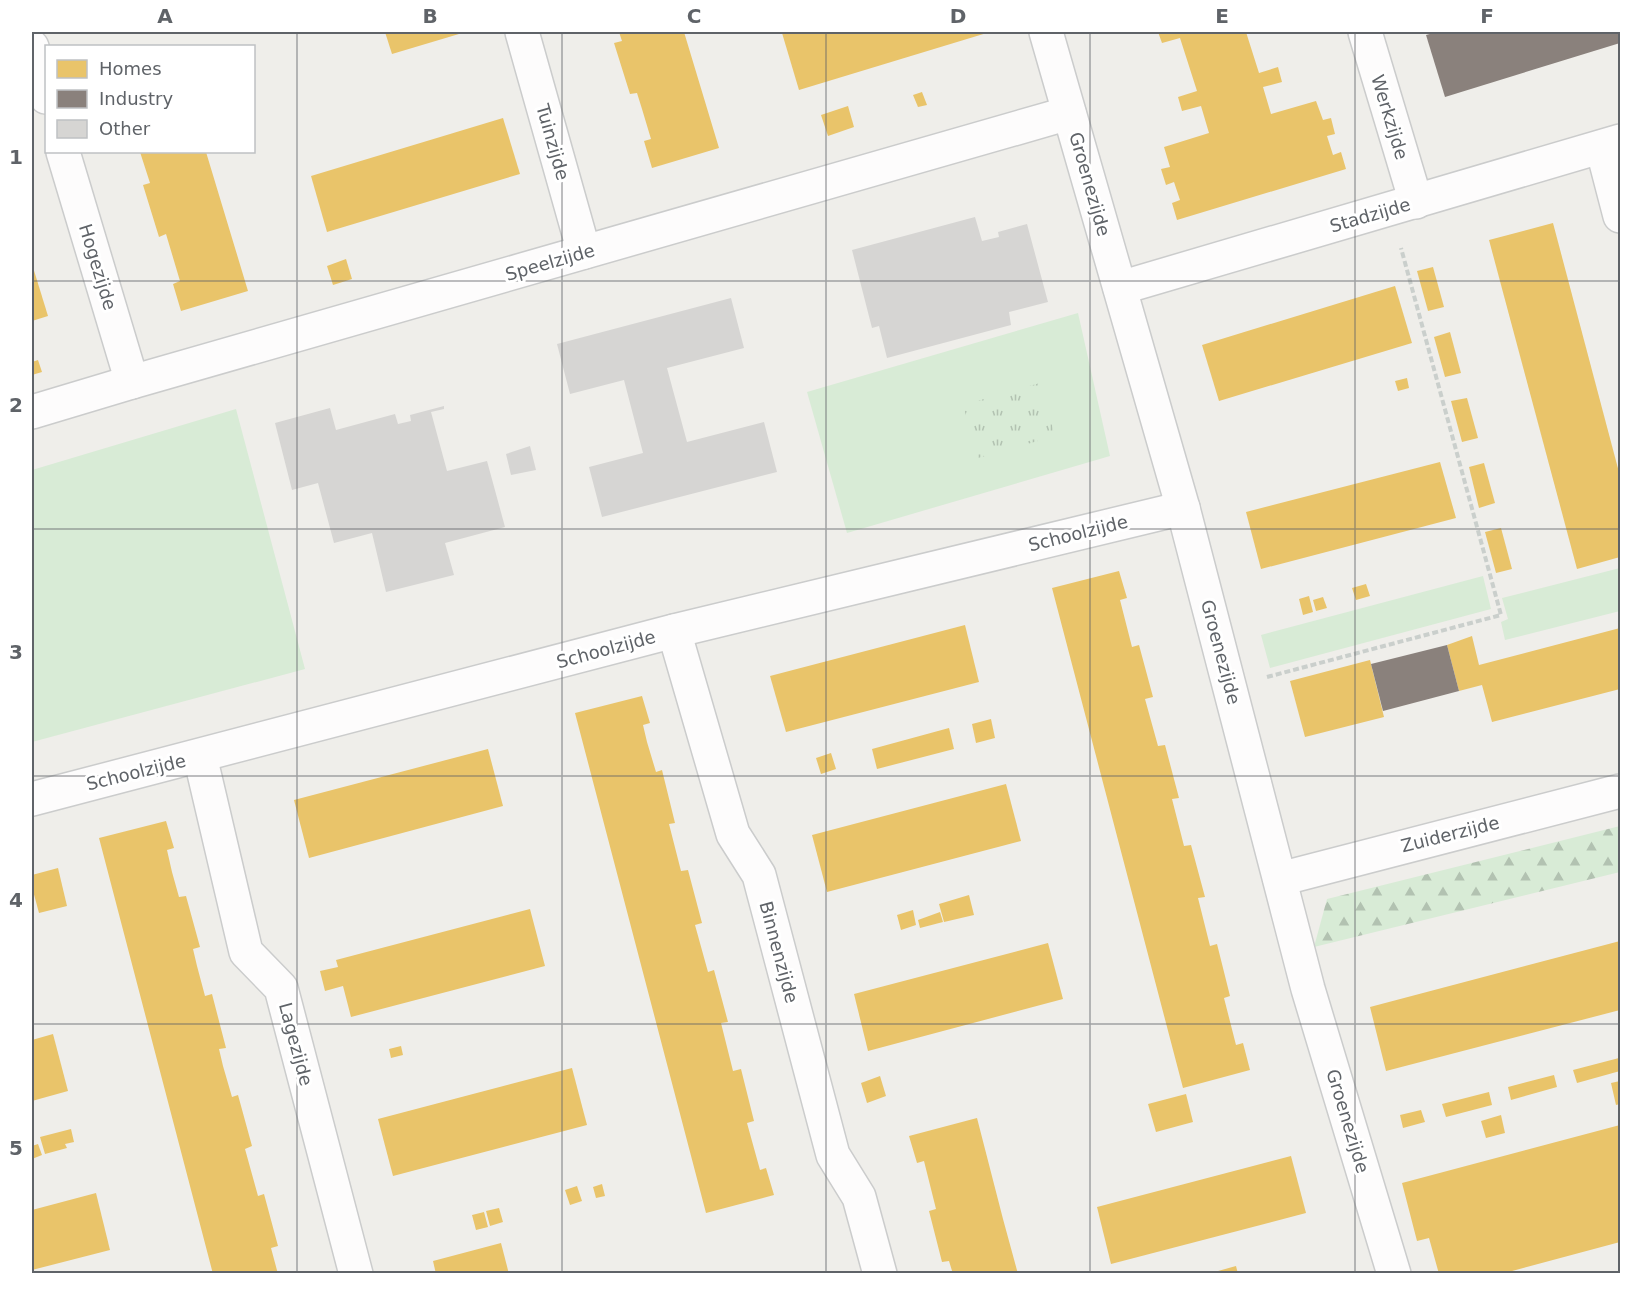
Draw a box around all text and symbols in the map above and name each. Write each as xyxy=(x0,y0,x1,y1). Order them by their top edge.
text: A xyxy=(157,4,173,28)
text: B xyxy=(422,4,438,28)
text: C xyxy=(687,4,701,28)
text: D xyxy=(950,4,966,28)
text: E xyxy=(1215,4,1229,28)
text: F xyxy=(1480,4,1494,28)
legend xyxy=(45,45,255,153)
text: Homes xyxy=(99,58,162,79)
street label: Werkzijde xyxy=(1367,72,1413,162)
text: Industry xyxy=(99,88,173,109)
street label: Tuinzijde xyxy=(532,101,574,182)
text: Other xyxy=(99,118,151,139)
street label: Groenezijde xyxy=(1065,129,1115,239)
text: 1 xyxy=(9,145,23,169)
street label: Stadzijde xyxy=(1327,193,1413,237)
street label: Hogezijde xyxy=(75,221,121,313)
street label: Speelzijde xyxy=(503,239,597,285)
text: 2 xyxy=(9,393,23,417)
street label: Schoolzijde xyxy=(1026,511,1130,555)
street label: Groenezijde xyxy=(1197,597,1245,707)
street label: Schoolzijde xyxy=(554,626,658,672)
text: 3 xyxy=(9,640,23,664)
street label: Schoolzijde xyxy=(84,750,188,794)
street label: Zuiderzijde xyxy=(1399,812,1501,856)
text: 4 xyxy=(9,888,23,912)
street label: Binnenzijde xyxy=(755,899,803,1005)
street label: Lagezijde xyxy=(275,1000,317,1088)
street label: Groenezijde xyxy=(1322,1067,1374,1175)
text: 5 xyxy=(9,1136,23,1160)

